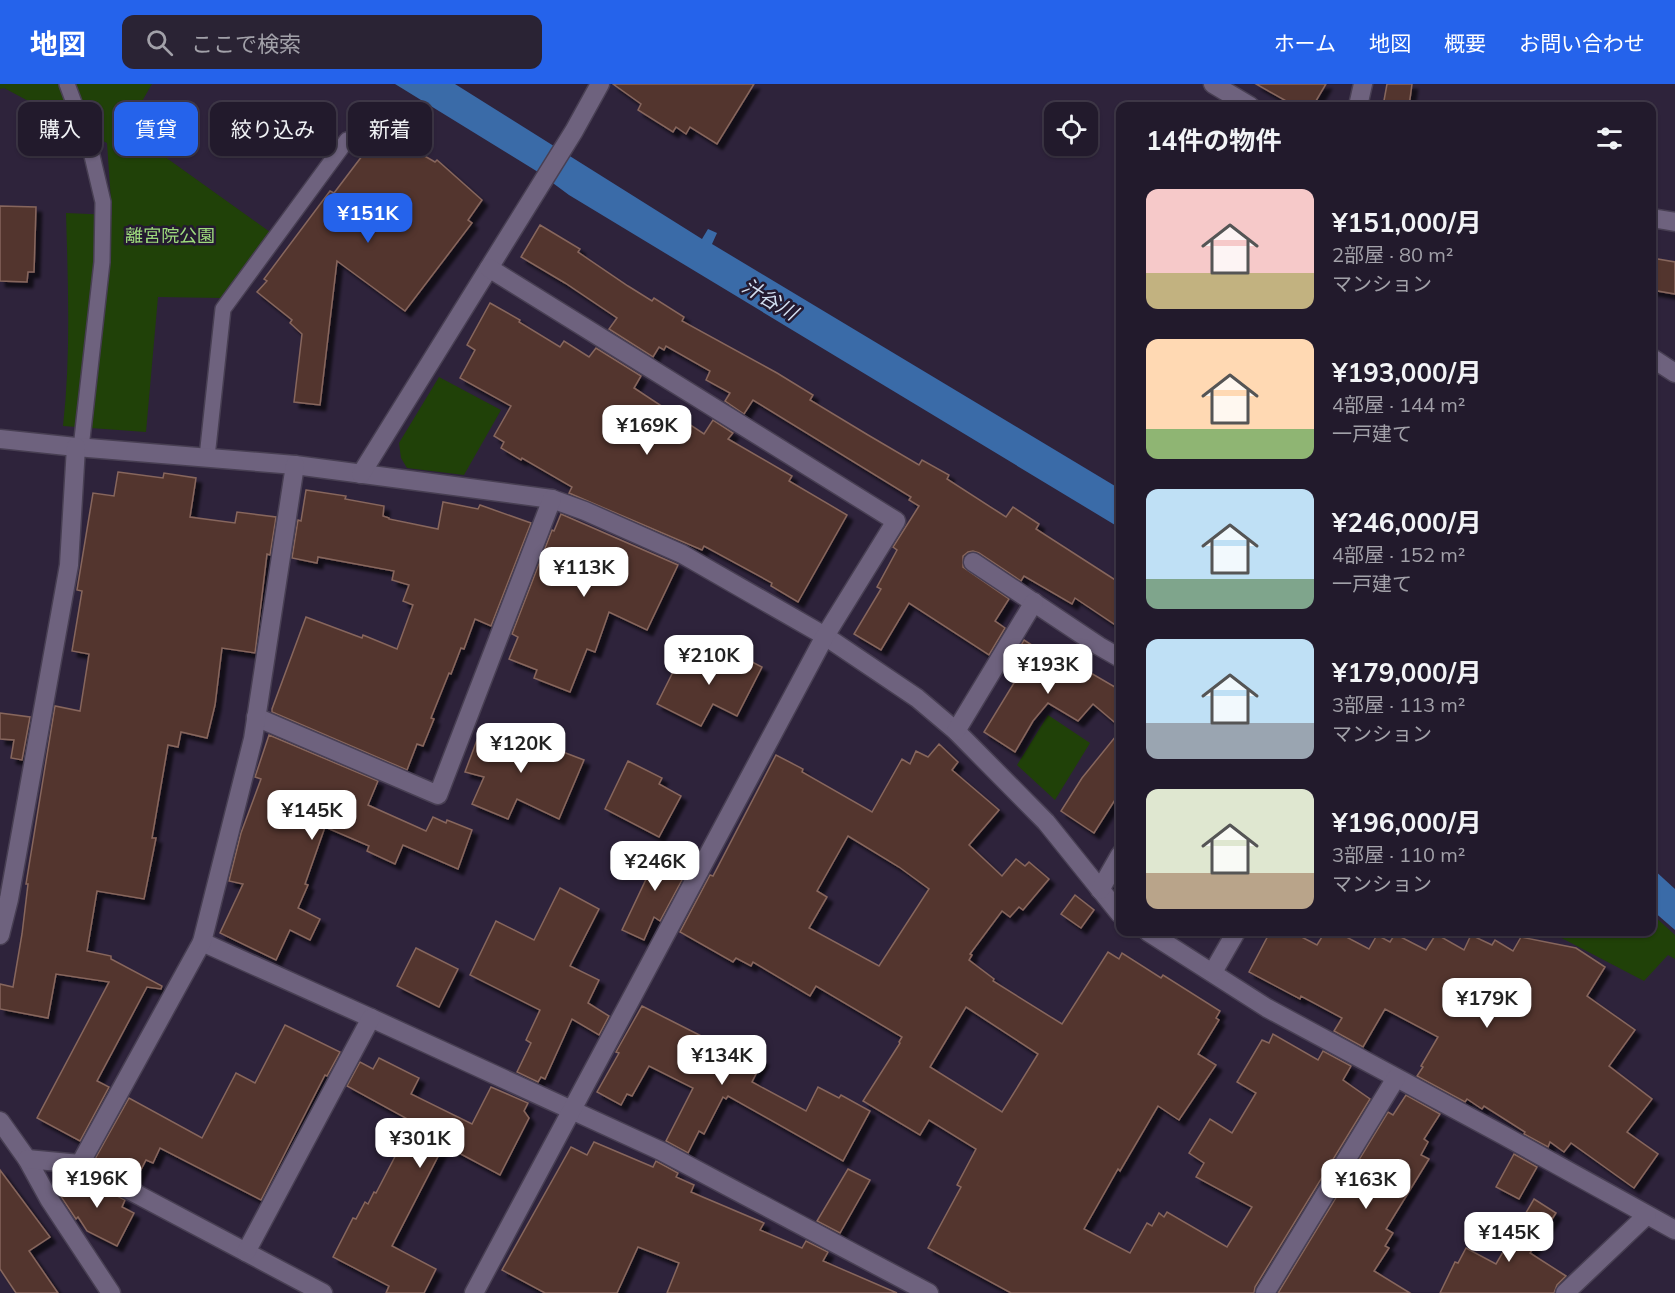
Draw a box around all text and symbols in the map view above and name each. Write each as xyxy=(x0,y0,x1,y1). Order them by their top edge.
search box xyxy=(122,15,542,69)
text: 地図 xyxy=(30,26,86,61)
icon: search xyxy=(143,26,176,59)
text: ここで検索 xyxy=(191,30,301,58)
text: ホーム xyxy=(1274,30,1336,56)
text: 地図 xyxy=(1369,30,1411,56)
text: 概要 xyxy=(1444,30,1486,56)
text: お問い合わせ xyxy=(1519,30,1645,56)
chip: 購入 xyxy=(18,102,102,156)
chip: 賃貸 xyxy=(114,102,198,156)
chip: 絞り込み xyxy=(210,102,336,156)
chip: 新着 xyxy=(348,102,432,156)
map controls xyxy=(1044,102,1098,156)
button: locate xyxy=(1044,102,1098,156)
icon: filters xyxy=(1593,122,1626,155)
text: 14件の物件 xyxy=(1146,124,1281,157)
pin: ¥151K xyxy=(326,193,410,244)
text: ¥151K xyxy=(337,200,399,225)
text: ¥151,000/月 xyxy=(1332,206,1482,239)
icon: home xyxy=(1194,213,1266,285)
park label: 離宮院公園 xyxy=(125,224,215,247)
text: 2部屋 · 80 m² xyxy=(1332,242,1453,267)
text: マンション xyxy=(1332,271,1432,296)
water label: 汁谷川 xyxy=(738,273,804,326)
text: ¥193,000/月 xyxy=(1332,356,1482,389)
icon: home xyxy=(1194,363,1266,435)
text: 4部屋 · 144 m² xyxy=(1332,392,1465,417)
pin: ¥169K xyxy=(605,405,689,456)
text: ¥169K xyxy=(616,412,678,437)
text: 一戸建て xyxy=(1332,421,1412,446)
text: ¥246,000/月 xyxy=(1332,506,1482,539)
icon: home xyxy=(1194,513,1266,585)
text: 4部屋 · 152 m² xyxy=(1332,542,1465,567)
pin: ¥113K xyxy=(542,547,626,598)
text: ¥113K xyxy=(553,554,615,579)
text: 一戸建て xyxy=(1332,571,1412,596)
pin: ¥210K xyxy=(667,635,751,686)
text: ¥210K xyxy=(678,642,740,667)
pin: ¥193K xyxy=(1006,644,1090,695)
text: ¥193K xyxy=(1017,651,1079,676)
text: ¥179,000/月 xyxy=(1332,656,1482,689)
icon: home xyxy=(1194,663,1266,735)
text: 3部屋 · 113 m² xyxy=(1332,692,1465,717)
text: マンション xyxy=(1332,721,1432,746)
pin: ¥120K xyxy=(479,723,563,774)
text: ¥120K xyxy=(490,730,552,755)
pin: ¥145K xyxy=(270,790,354,841)
text: ¥145K xyxy=(281,797,343,822)
text: ¥196,000/月 xyxy=(1332,806,1482,839)
icon: home xyxy=(1194,813,1266,885)
pin: ¥246K xyxy=(613,841,697,892)
text: 3部屋 · 110 m² xyxy=(1332,842,1465,867)
text: ¥246K xyxy=(624,848,686,873)
text: マンション xyxy=(1332,871,1432,896)
pin: ¥179K xyxy=(1445,978,1529,1029)
text: ¥179K xyxy=(1456,985,1518,1010)
pin: ¥134K xyxy=(680,1035,764,1086)
text: ¥134K xyxy=(691,1042,753,1067)
pin: ¥301K xyxy=(378,1118,462,1169)
text: ¥301K xyxy=(389,1125,451,1150)
pin: ¥196K xyxy=(55,1158,139,1209)
pin: ¥163K xyxy=(1324,1159,1408,1210)
text: ¥196K xyxy=(66,1165,128,1190)
text: ¥163K xyxy=(1335,1166,1397,1191)
pin: ¥145K xyxy=(1467,1212,1551,1263)
text: ¥145K xyxy=(1478,1219,1540,1244)

